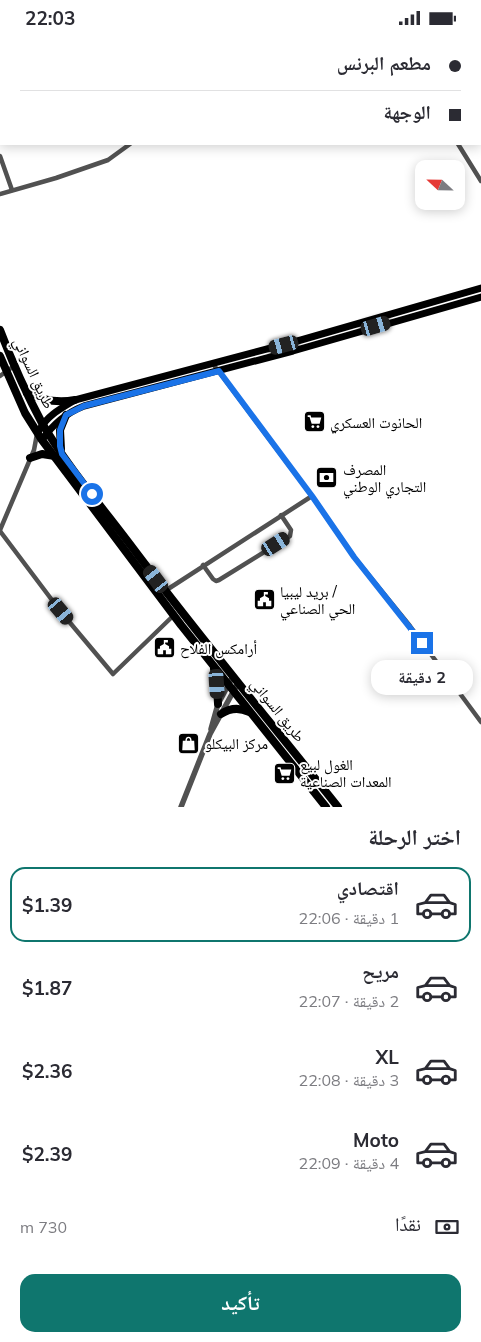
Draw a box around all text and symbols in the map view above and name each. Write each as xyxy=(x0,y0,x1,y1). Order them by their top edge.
text: 22:03 xyxy=(25,6,75,30)
text: مطعم البرنس xyxy=(337,51,431,75)
text: الوجهة xyxy=(383,100,431,124)
north arrow xyxy=(415,160,465,210)
map controls xyxy=(415,160,465,210)
car xyxy=(359,315,392,337)
street label: طريق السواني xyxy=(7,334,59,413)
car xyxy=(267,334,300,356)
supermarket icon: الحانوت العسكري xyxy=(302,410,326,434)
place label: الحانوت العسكري xyxy=(330,413,422,434)
place label: المصرف التجاري الوطني xyxy=(343,460,426,498)
bank icon: المصرف التجاري الوطني xyxy=(315,466,339,490)
route start xyxy=(81,483,103,505)
car xyxy=(259,530,292,558)
car xyxy=(140,563,171,595)
place label: بريد ليبيا / الحي الصناعي xyxy=(280,582,355,620)
public building icon: بريد ليبيا / الحي الصناعي xyxy=(252,588,276,612)
car xyxy=(45,595,76,627)
route end xyxy=(411,632,433,654)
public building icon: أرامكس الفلاح xyxy=(152,636,176,660)
place label: أرامكس الفلاح xyxy=(180,639,257,659)
callout: 2 دقيقة xyxy=(371,661,473,695)
text: 2 دقيقة xyxy=(398,667,446,687)
car xyxy=(208,669,225,699)
street label: طريق السواني xyxy=(244,674,309,747)
shop icon: مركز البيكلو xyxy=(177,731,201,755)
place label: مركز البيكلو xyxy=(205,734,268,753)
place label: الغول لبيع المعدات الصناعية xyxy=(300,755,392,791)
supermarket icon: الغول لبيع المعدات الصناعية xyxy=(272,761,296,785)
text: اختر الرحلة xyxy=(368,823,461,851)
text: اقتصادي xyxy=(337,876,399,900)
icon: car xyxy=(414,882,459,927)
text: $1.39 xyxy=(22,893,72,917)
text: 1 دقيقة · 22:06 xyxy=(299,908,399,928)
text: مريح xyxy=(362,959,399,983)
icon: car xyxy=(414,965,459,1010)
text: $1.87 xyxy=(22,976,72,1000)
text: 2 دقيقة · 22:07 xyxy=(299,991,399,1011)
text: XL xyxy=(376,1045,399,1069)
icon: car xyxy=(414,1048,459,1093)
text: $2.36 xyxy=(22,1059,72,1083)
text: 3 دقيقة · 22:08 xyxy=(299,1070,399,1090)
text: Moto xyxy=(353,1128,399,1152)
icon: car xyxy=(414,1131,459,1176)
text: $2.39 xyxy=(22,1142,72,1166)
text: 4 دقيقة · 22:09 xyxy=(299,1153,399,1173)
text: نقدًا xyxy=(395,1212,421,1236)
icon: cash xyxy=(433,1213,461,1241)
text: 730 m xyxy=(20,1217,67,1237)
button: تأكيد xyxy=(20,1274,461,1332)

